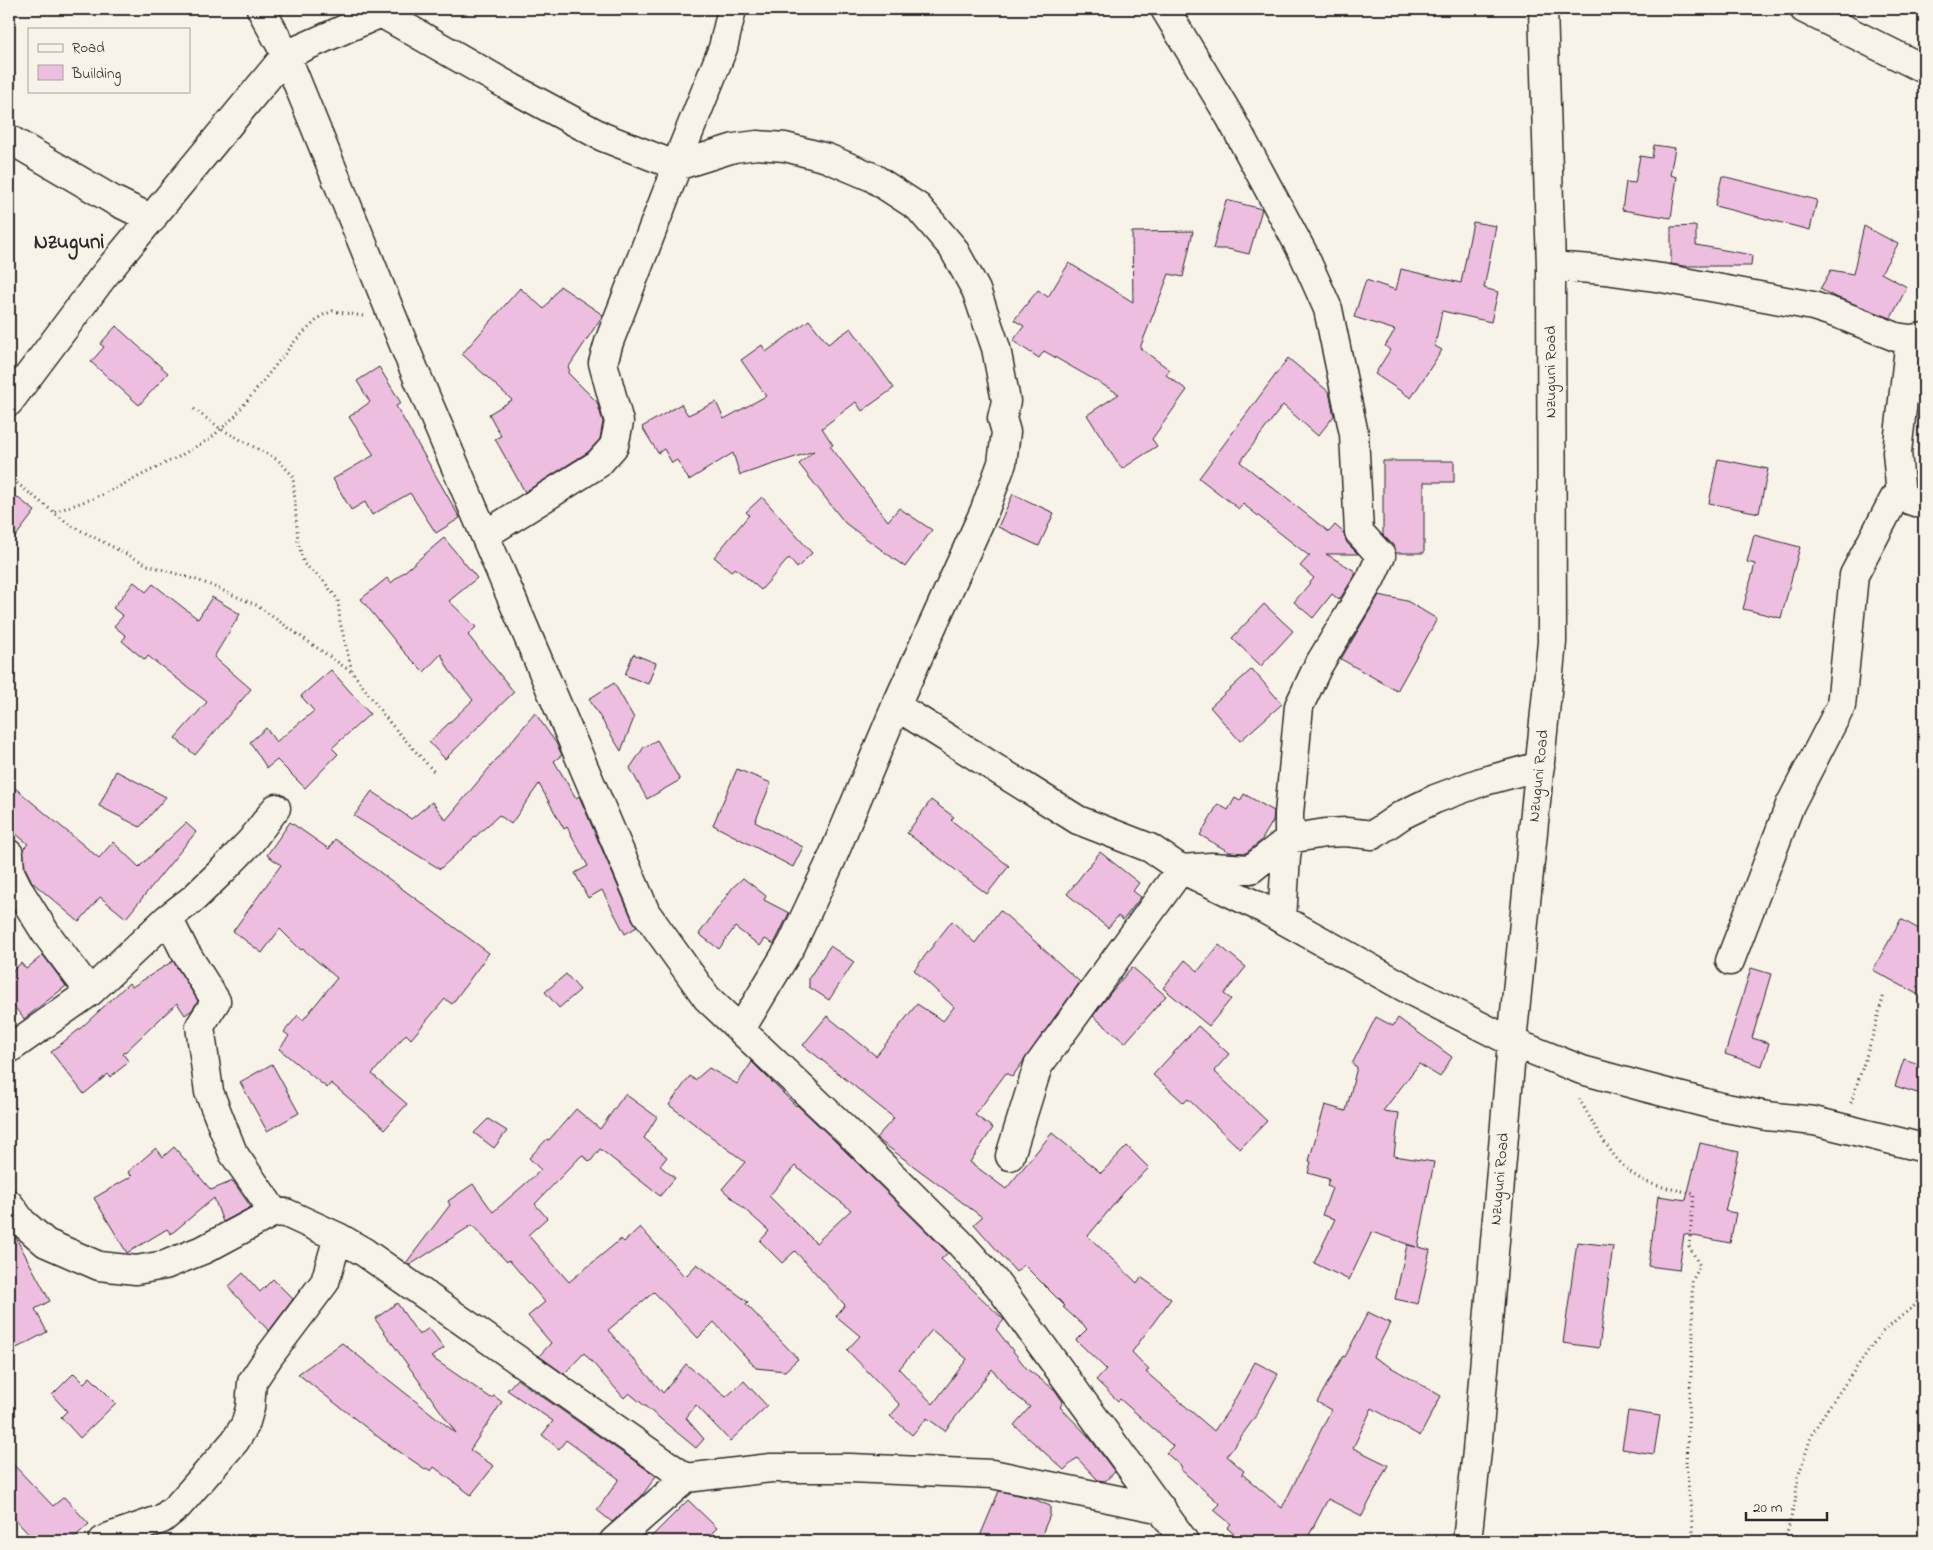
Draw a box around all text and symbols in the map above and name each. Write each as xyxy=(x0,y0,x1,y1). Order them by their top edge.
legend xyxy=(28,28,190,92)
text: Road xyxy=(72,37,105,59)
text: Building xyxy=(71,63,121,86)
district label: Nzuguni xyxy=(34,228,104,260)
street label: Nzuguni Road xyxy=(1539,326,1563,418)
street label: Nzuguni Road xyxy=(1522,729,1556,823)
street label: Nzuguni Road xyxy=(1484,1132,1516,1226)
scale bar xyxy=(1746,1490,1827,1522)
text: 20 m xyxy=(1753,1497,1783,1519)

